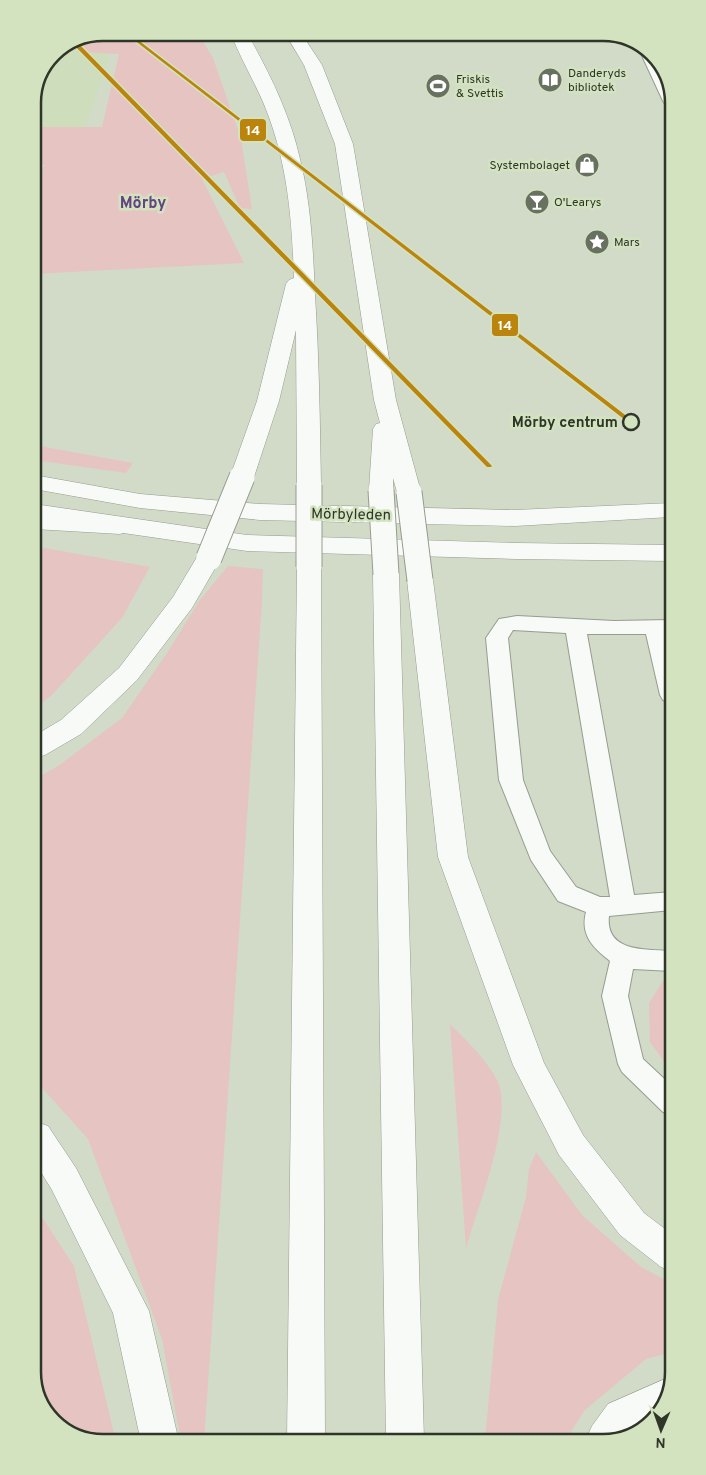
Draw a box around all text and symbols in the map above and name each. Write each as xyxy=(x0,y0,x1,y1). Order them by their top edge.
place label: Danderyds bibliotek xyxy=(568,66,626,96)
library icon: Danderyds bibliotek xyxy=(537,67,563,93)
place label: Friskis & Svettis xyxy=(456,72,504,102)
sports icon: Friskis & Svettis xyxy=(425,73,451,99)
line badge: 14 xyxy=(239,118,267,142)
text: 14 xyxy=(246,123,260,140)
shop icon: Systembolaget xyxy=(574,152,600,178)
place label: Systembolaget xyxy=(489,158,570,174)
bar icon: O'Learys xyxy=(524,189,550,215)
district label: Mörby xyxy=(120,194,166,214)
place label: O'Learys xyxy=(554,195,601,211)
place icon: Mars xyxy=(584,229,610,255)
place label: Mars xyxy=(614,235,640,251)
line badge: 14 xyxy=(491,313,519,337)
text: 14 xyxy=(498,318,512,335)
marker: Mörby centrum xyxy=(622,413,640,431)
place label: Mörby centrum xyxy=(512,414,618,433)
street label: Mörbyleden xyxy=(311,505,391,526)
north arrow xyxy=(636,1405,686,1455)
text: N xyxy=(655,1433,666,1450)

